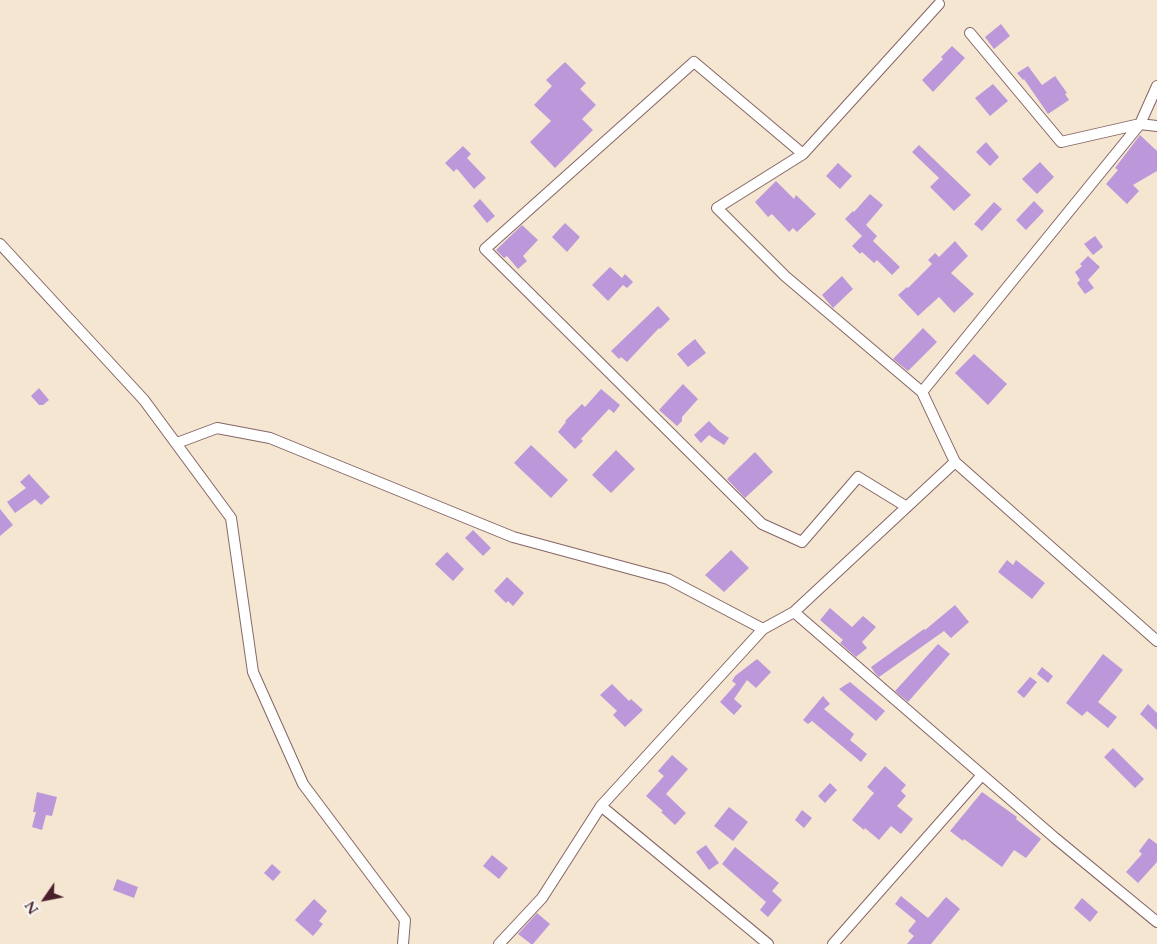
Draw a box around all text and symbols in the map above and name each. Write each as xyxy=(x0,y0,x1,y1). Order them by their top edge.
north arrow xyxy=(20,874,70,924)
text: N xyxy=(21,897,43,918)

